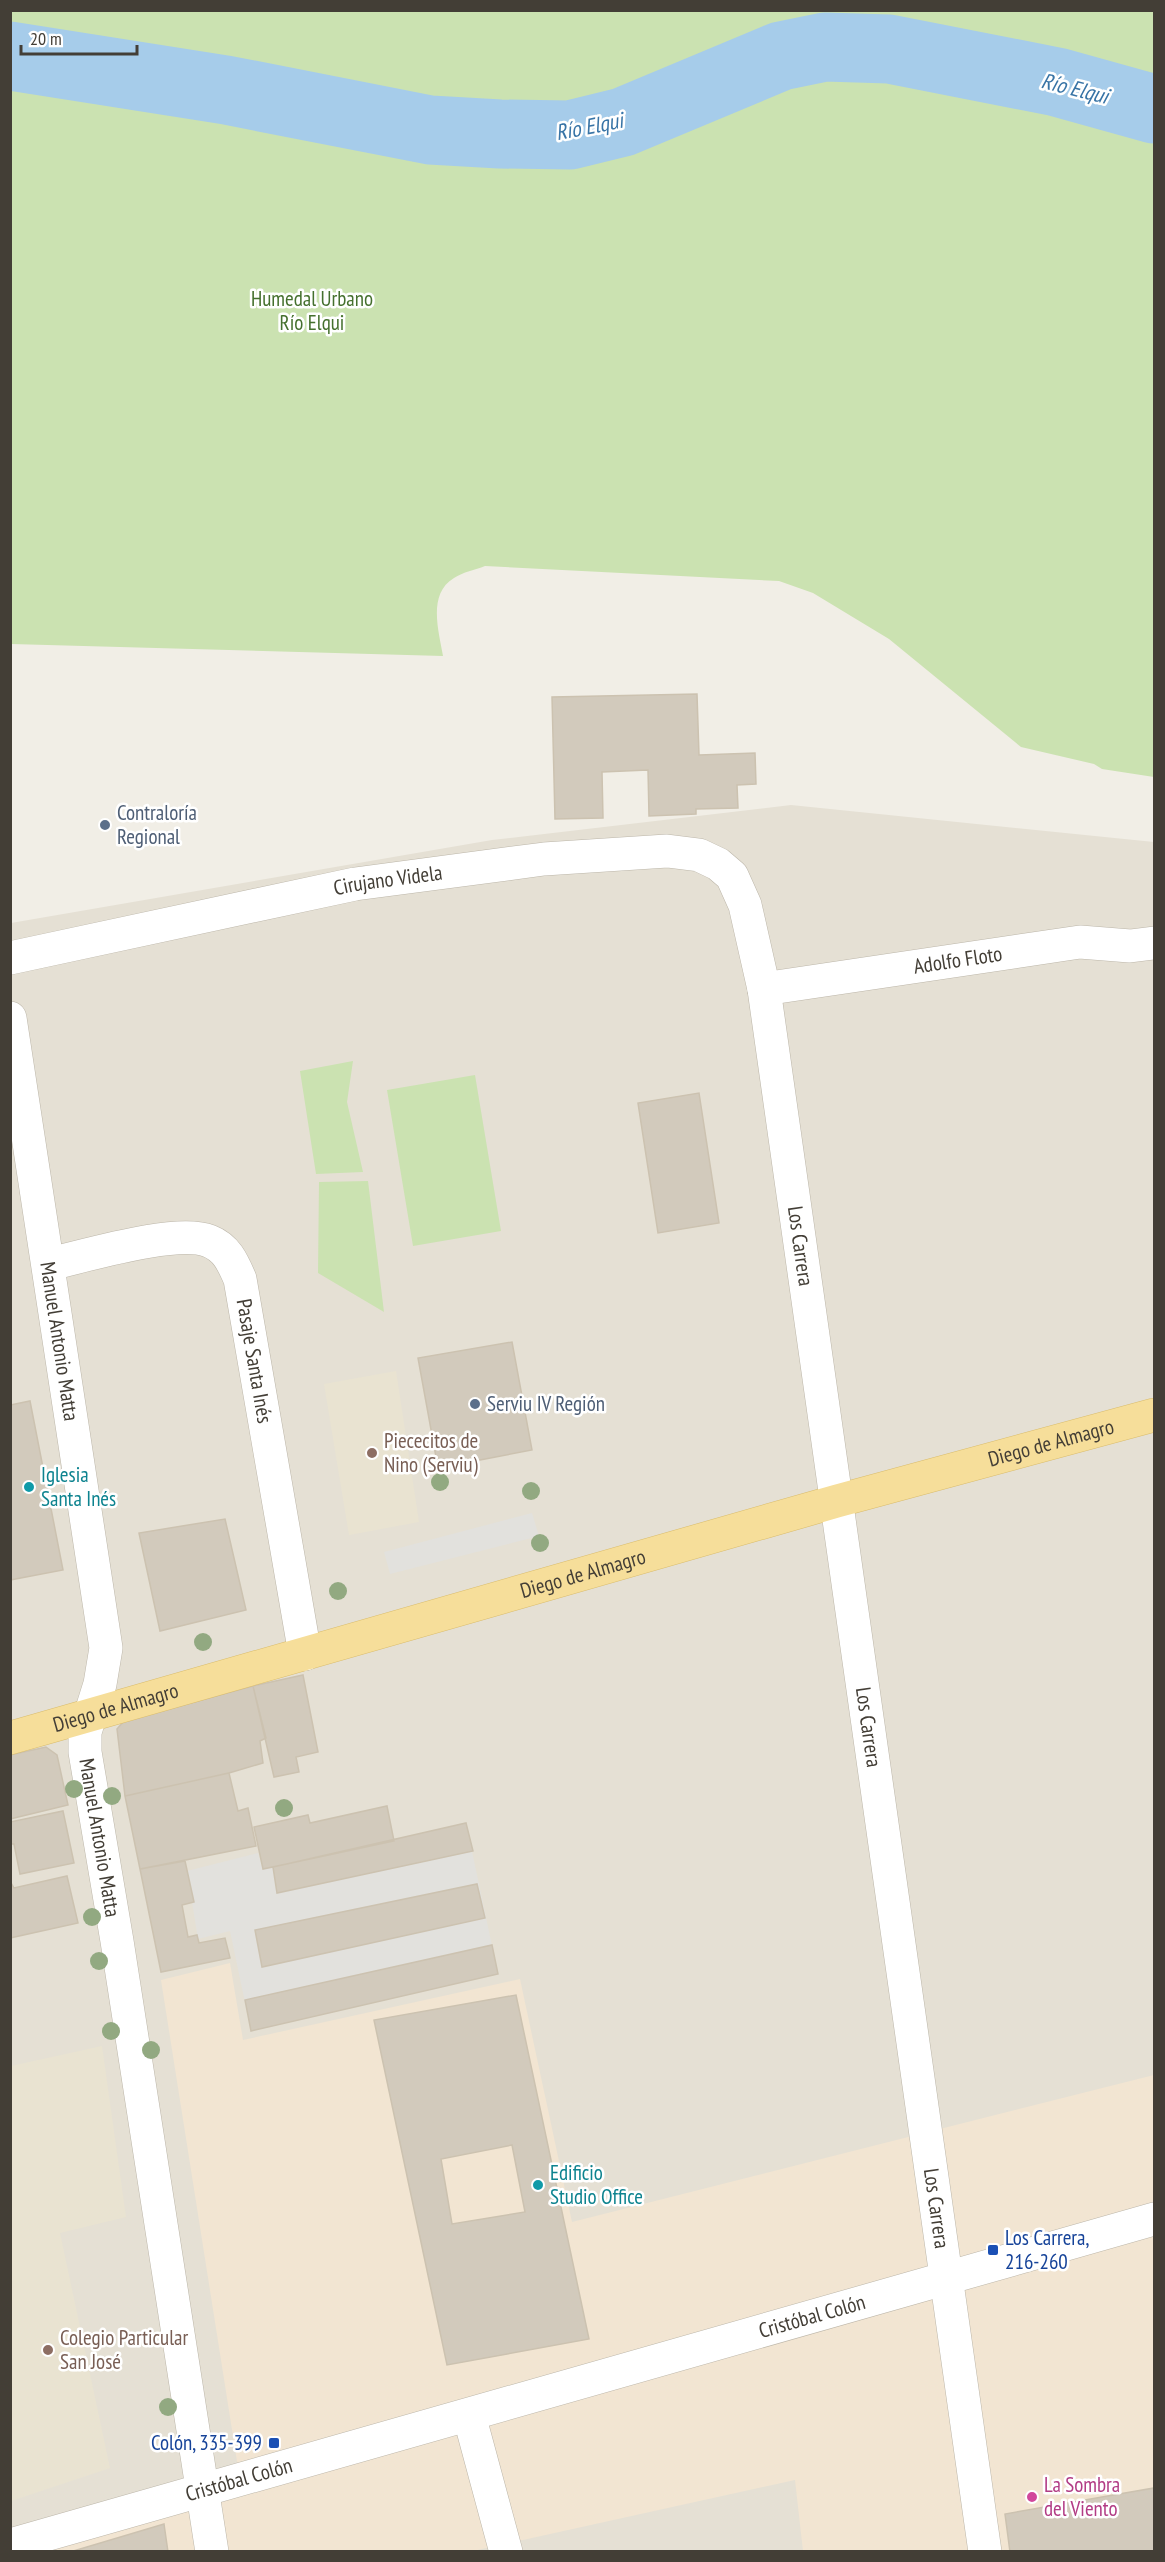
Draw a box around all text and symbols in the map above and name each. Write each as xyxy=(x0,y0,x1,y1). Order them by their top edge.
scale bar xyxy=(21,18,136,56)
text: 20 m xyxy=(30,27,62,50)
water label: Río Elqui xyxy=(1039,66,1114,111)
water label: Río Elqui xyxy=(553,105,628,146)
park label: Humedal Urbano Río Elqui xyxy=(251,285,373,336)
place label: Contraloría Regional xyxy=(117,799,197,850)
marker: Contraloría Regional xyxy=(98,818,112,832)
street label: Cirujano Videla xyxy=(331,859,444,901)
street label: Adolfo Floto xyxy=(912,940,1004,980)
street label: Los Carrera xyxy=(782,1204,820,1288)
street label: Manuel Antonio Matta xyxy=(34,1260,85,1423)
street label: Pasaje Santa Inés xyxy=(231,1297,279,1425)
place label: Serviu IV Región xyxy=(487,1390,605,1417)
marker: Serviu IV Región xyxy=(468,1397,482,1411)
street label: Diego de Almagro xyxy=(985,1413,1117,1472)
place label: Piececitos de Nino (Serviu) xyxy=(384,1427,478,1478)
marker: Piececitos de Nino (Serviu) xyxy=(365,1446,379,1460)
place label: Iglesia Santa Inés xyxy=(41,1461,116,1512)
marker: Iglesia Santa Inés xyxy=(22,1480,36,1494)
street label: Diego de Almagro xyxy=(517,1543,649,1604)
street label: Diego de Almagro xyxy=(50,1676,181,1738)
street label: Los Carrera xyxy=(850,1685,888,1769)
street label: Manuel Antonio Matta xyxy=(73,1756,127,1919)
place label: Edificio Studio Office xyxy=(550,2159,643,2210)
street label: Los Carrera xyxy=(918,2167,956,2250)
marker: Edificio Studio Office xyxy=(531,2178,545,2192)
place label: Los Carrera, 216-260 xyxy=(1005,2224,1089,2275)
marker: Los Carrera, 216-260 xyxy=(986,2243,1000,2257)
street label: Cristóbal Colón xyxy=(755,2288,868,2344)
place label: Colegio Particular San José xyxy=(60,2324,188,2375)
marker: Colegio Particular San José xyxy=(41,2343,55,2357)
place label: Colón, 335-399 xyxy=(151,2429,262,2456)
marker: Colón, 335-399 xyxy=(267,2436,281,2450)
street label: Cristóbal Colón xyxy=(182,2451,295,2507)
place label: La Sombra del Viento xyxy=(1044,2471,1120,2522)
marker: La Sombra del Viento xyxy=(1025,2490,1039,2504)

